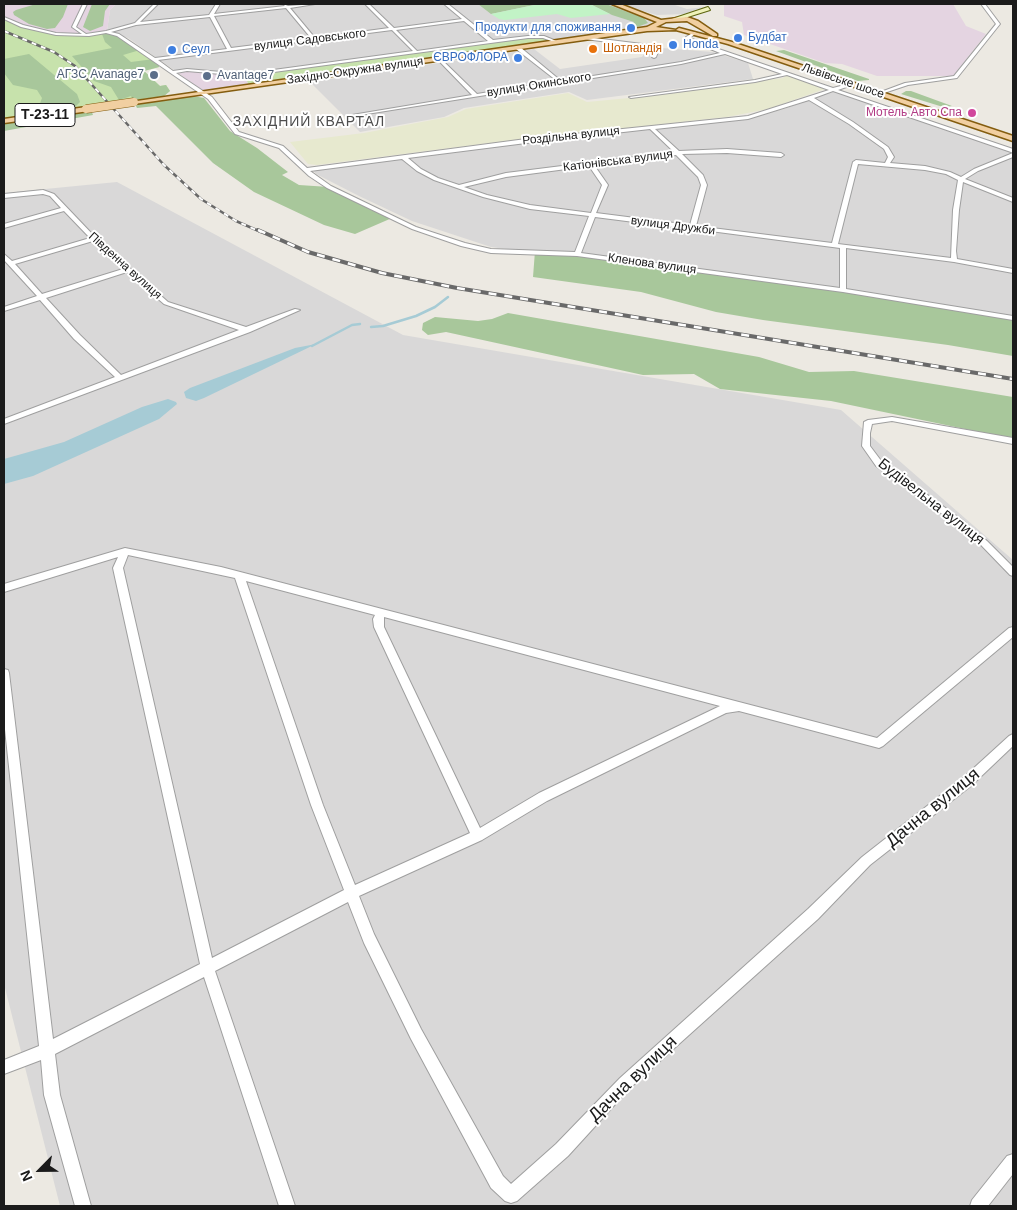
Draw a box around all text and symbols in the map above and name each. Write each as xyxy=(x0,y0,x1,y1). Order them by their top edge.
place label: Продукти для споживання xyxy=(475,21,621,35)
marker: Продукти для споживання xyxy=(625,22,637,34)
street label: вулиця Садовського xyxy=(253,26,367,54)
place label: Будбат xyxy=(748,31,787,45)
marker: Будбат xyxy=(732,32,744,44)
place label: Honda xyxy=(683,38,718,52)
marker: Honda xyxy=(667,39,679,51)
place label: Шотландія xyxy=(603,42,662,56)
place label: Сеул xyxy=(182,43,210,57)
marker: Шотландія xyxy=(587,43,599,55)
marker: Сеул xyxy=(166,44,178,56)
place label: ЄВРОФЛОРА xyxy=(433,51,508,65)
marker: ЄВРОФЛОРА xyxy=(512,52,524,64)
street label: Західно-Окружна вулиця xyxy=(286,54,424,88)
street label: Львівське шосе xyxy=(800,60,886,102)
place label: АГЗС Avanage7 xyxy=(57,68,144,82)
marker: АГЗС Avanage7 xyxy=(148,69,160,81)
place label: Avantage7 xyxy=(217,69,274,83)
marker: Avantage7 xyxy=(201,70,213,82)
street label: вулиця Окинського xyxy=(486,70,592,100)
road number: Т-23-11 xyxy=(15,104,75,126)
place label: Мотель Авто Спа xyxy=(866,106,962,120)
marker: Мотель Авто Спа xyxy=(966,107,978,119)
district label: ЗАХІДНИЙ КВАРТАЛ xyxy=(231,114,387,130)
street label: Роздільна вулиця xyxy=(522,124,620,148)
street label: Катіонівська вулиця xyxy=(562,147,674,175)
street label: вулиця Дружби xyxy=(630,214,716,238)
street label: Південна вулиця xyxy=(85,229,165,303)
street label: Кленова вулиця xyxy=(607,251,697,277)
street label: Будівельна вулиця xyxy=(874,455,988,549)
street label: Дачна вулиця xyxy=(882,764,984,852)
street label: Дачна вулиця xyxy=(584,1031,682,1127)
north arrow xyxy=(15,1145,65,1195)
text: N xyxy=(17,1168,36,1184)

